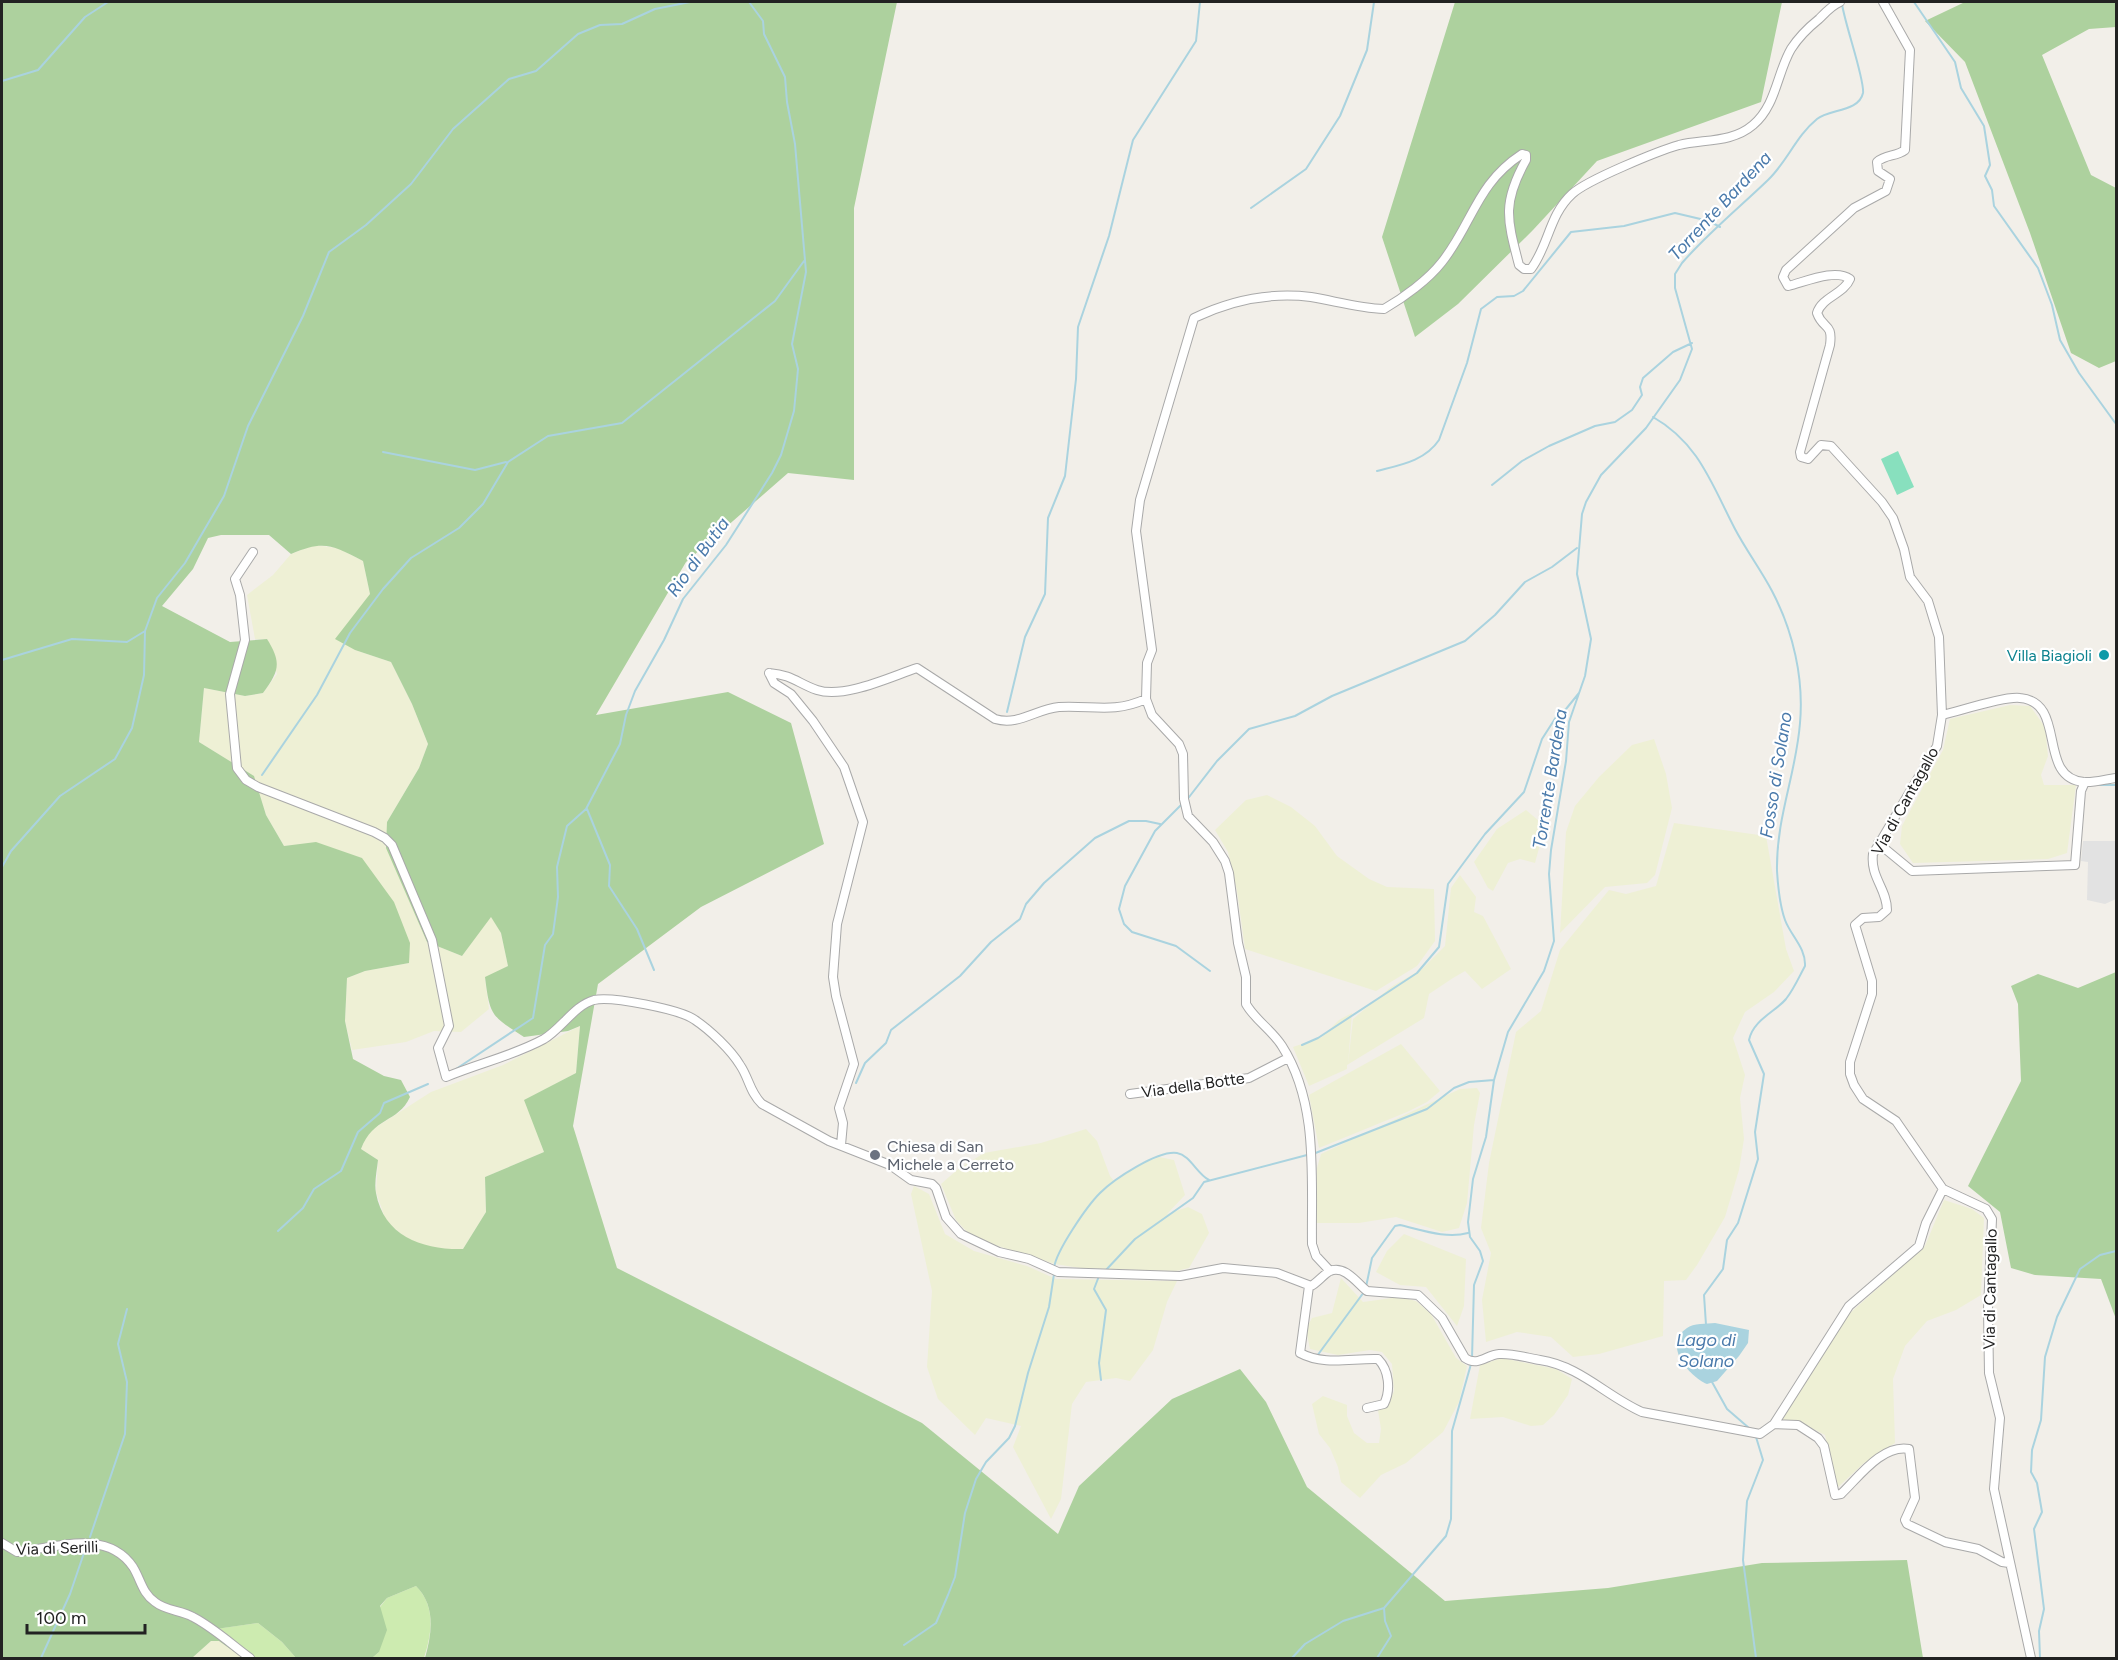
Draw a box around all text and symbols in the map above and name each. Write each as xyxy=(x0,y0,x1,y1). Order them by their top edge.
water label: Torrente Bardena xyxy=(1664,147,1777,265)
water label: Rio di Butia xyxy=(662,513,734,601)
place label: Villa Biagioli xyxy=(2007,646,2092,665)
marker: Villa Biagioli xyxy=(2097,648,2111,662)
water label: Torrente Bardena xyxy=(1528,707,1572,851)
water label: Fosso di Solano xyxy=(1755,710,1797,840)
street label: Via di Cantagallo xyxy=(1867,744,1943,858)
street label: Via della Botte xyxy=(1140,1068,1246,1102)
place label: Chiesa di San Michele a Cerreto xyxy=(887,1137,1014,1174)
marker: Chiesa di San Michele a Cerreto xyxy=(868,1148,882,1162)
street label: Via di Cantagallo xyxy=(1979,1229,2001,1349)
water label: Lago di Solano xyxy=(1676,1329,1737,1372)
street label: Via di Serilli xyxy=(15,1537,99,1559)
scale bar xyxy=(27,1597,146,1635)
text: 100 m xyxy=(36,1607,86,1629)

